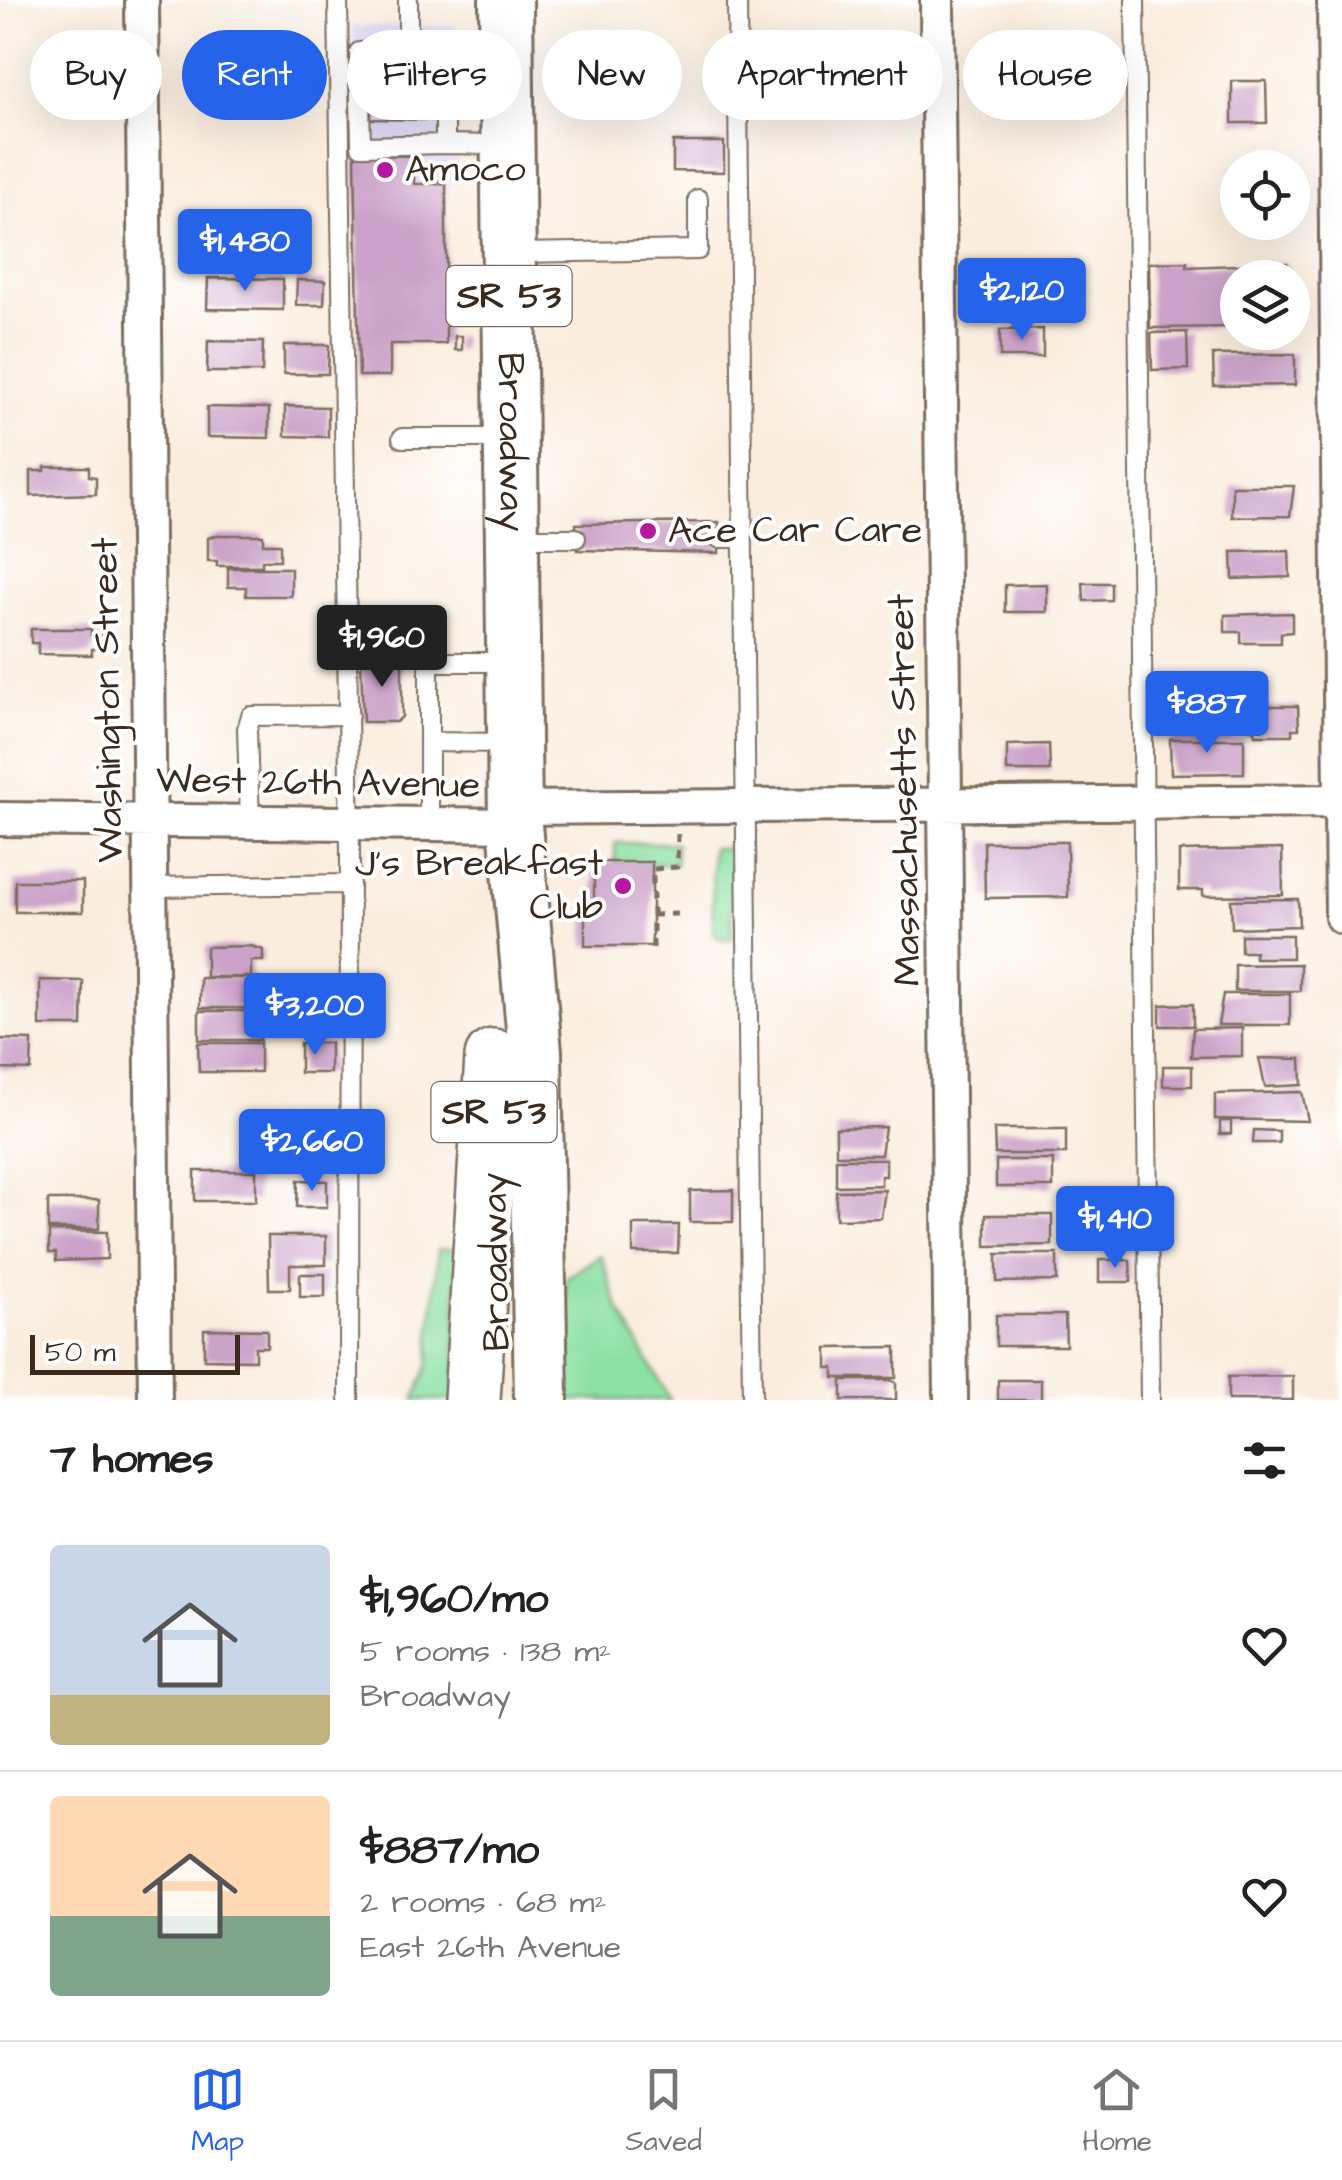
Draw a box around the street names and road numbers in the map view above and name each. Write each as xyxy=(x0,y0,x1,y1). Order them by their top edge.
road number: SR 53 xyxy=(446,266,572,326)
street label: Broadway xyxy=(484,352,538,532)
street label: Washington Street xyxy=(79,537,137,863)
street label: Massachusetts Street xyxy=(876,593,934,987)
street label: West 26th Avenue xyxy=(155,754,481,812)
road number: SR 53 xyxy=(432,1082,556,1142)
street label: Broadway xyxy=(468,1172,525,1352)

